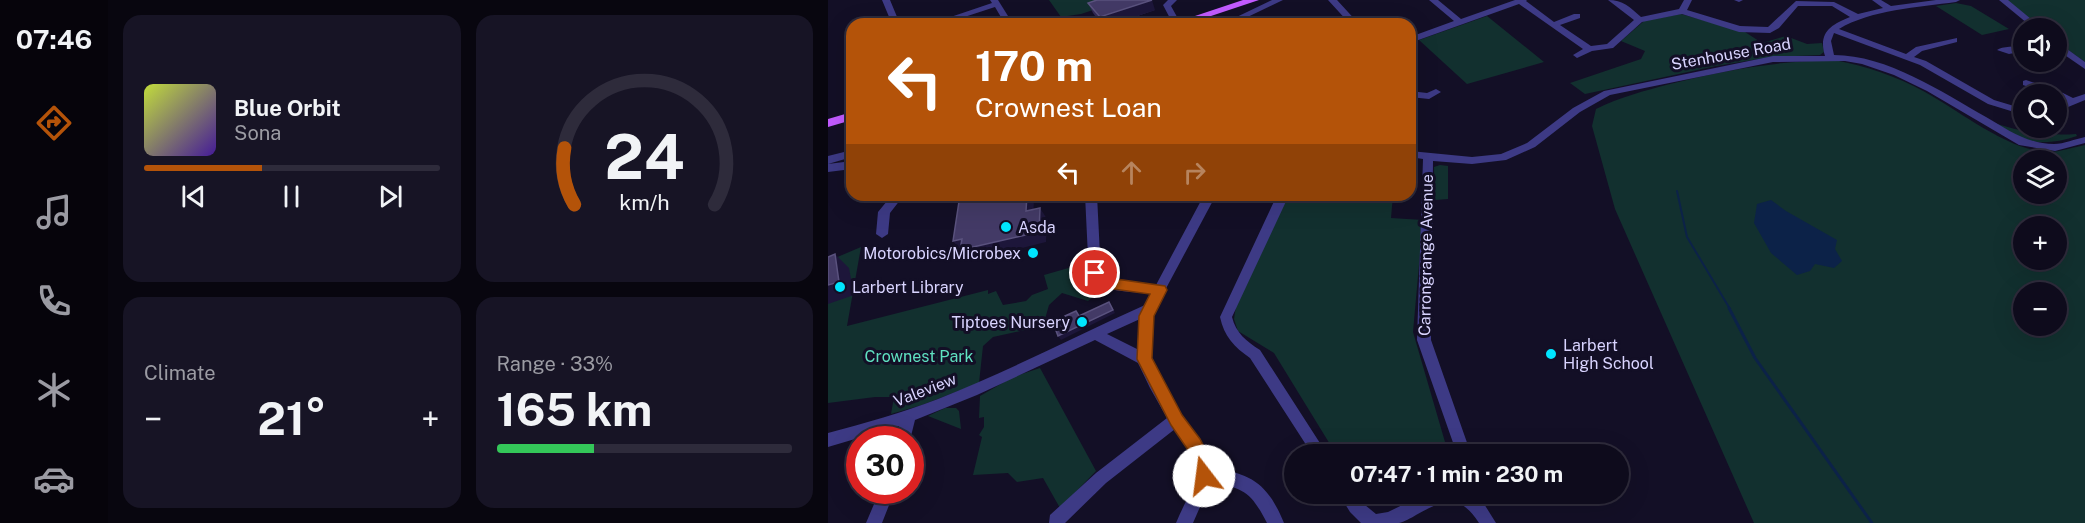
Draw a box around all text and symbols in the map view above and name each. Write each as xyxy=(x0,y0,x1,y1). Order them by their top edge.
map controls xyxy=(2013,18,2067,336)
button: sound xyxy=(2013,18,2067,72)
text: 07:46 xyxy=(16,23,92,55)
street label: Stenhouse Road xyxy=(1670,34,1792,74)
text: 170 m xyxy=(975,41,1093,90)
icon: left xyxy=(876,42,954,120)
button: search xyxy=(2013,84,2067,138)
text: Crownest Loan xyxy=(975,91,1162,123)
text: Blue Orbit xyxy=(234,95,341,121)
icon: directions xyxy=(33,102,75,144)
text: Sona xyxy=(234,121,281,145)
text: 24 xyxy=(604,121,685,194)
button: layers xyxy=(2013,150,2067,204)
icon: left xyxy=(1052,156,1085,189)
icon: ahead xyxy=(1115,156,1148,189)
icon: right xyxy=(1178,156,1211,189)
street label: Carrongrange Avenue xyxy=(1415,174,1437,336)
icon: previous xyxy=(177,180,210,213)
icon: pause xyxy=(275,180,308,213)
icon: next xyxy=(374,180,407,213)
icon: music xyxy=(33,191,75,233)
text: km/h xyxy=(619,191,669,216)
button: + xyxy=(2013,216,2067,270)
place label: Asda xyxy=(1018,218,1056,237)
marker: Asda xyxy=(999,220,1013,234)
place label: Motorobics/Microbex xyxy=(863,244,1021,263)
marker: Motorobics/Microbex xyxy=(1026,246,1040,260)
pin xyxy=(1069,247,1120,298)
icon: arrive xyxy=(1078,256,1111,289)
place label: Larbert Library xyxy=(852,278,964,297)
icon: phone xyxy=(33,280,75,322)
marker: Larbert Library xyxy=(833,280,847,294)
button: − xyxy=(2013,282,2067,336)
place label: Tiptoes Nursery xyxy=(951,313,1070,332)
marker: Tiptoes Nursery xyxy=(1075,315,1089,329)
place label: Larbert High School xyxy=(1563,336,1654,373)
park label: Crownest Park xyxy=(865,347,973,366)
marker: Larbert High School xyxy=(1544,347,1558,361)
text: Range · 33% xyxy=(497,352,613,376)
text: Climate xyxy=(144,361,216,385)
icon: climate xyxy=(33,369,75,411)
street label: Valeview xyxy=(891,369,960,411)
text: 165 km xyxy=(497,383,652,436)
text: 21° xyxy=(257,392,326,445)
text: − xyxy=(144,400,162,438)
text: + xyxy=(421,400,439,438)
speed limit sign: 30 xyxy=(846,426,924,504)
position arrow xyxy=(1172,444,1236,508)
icon: car xyxy=(33,458,75,500)
text: 07:47 · 1 min · 230 m xyxy=(1350,461,1563,487)

